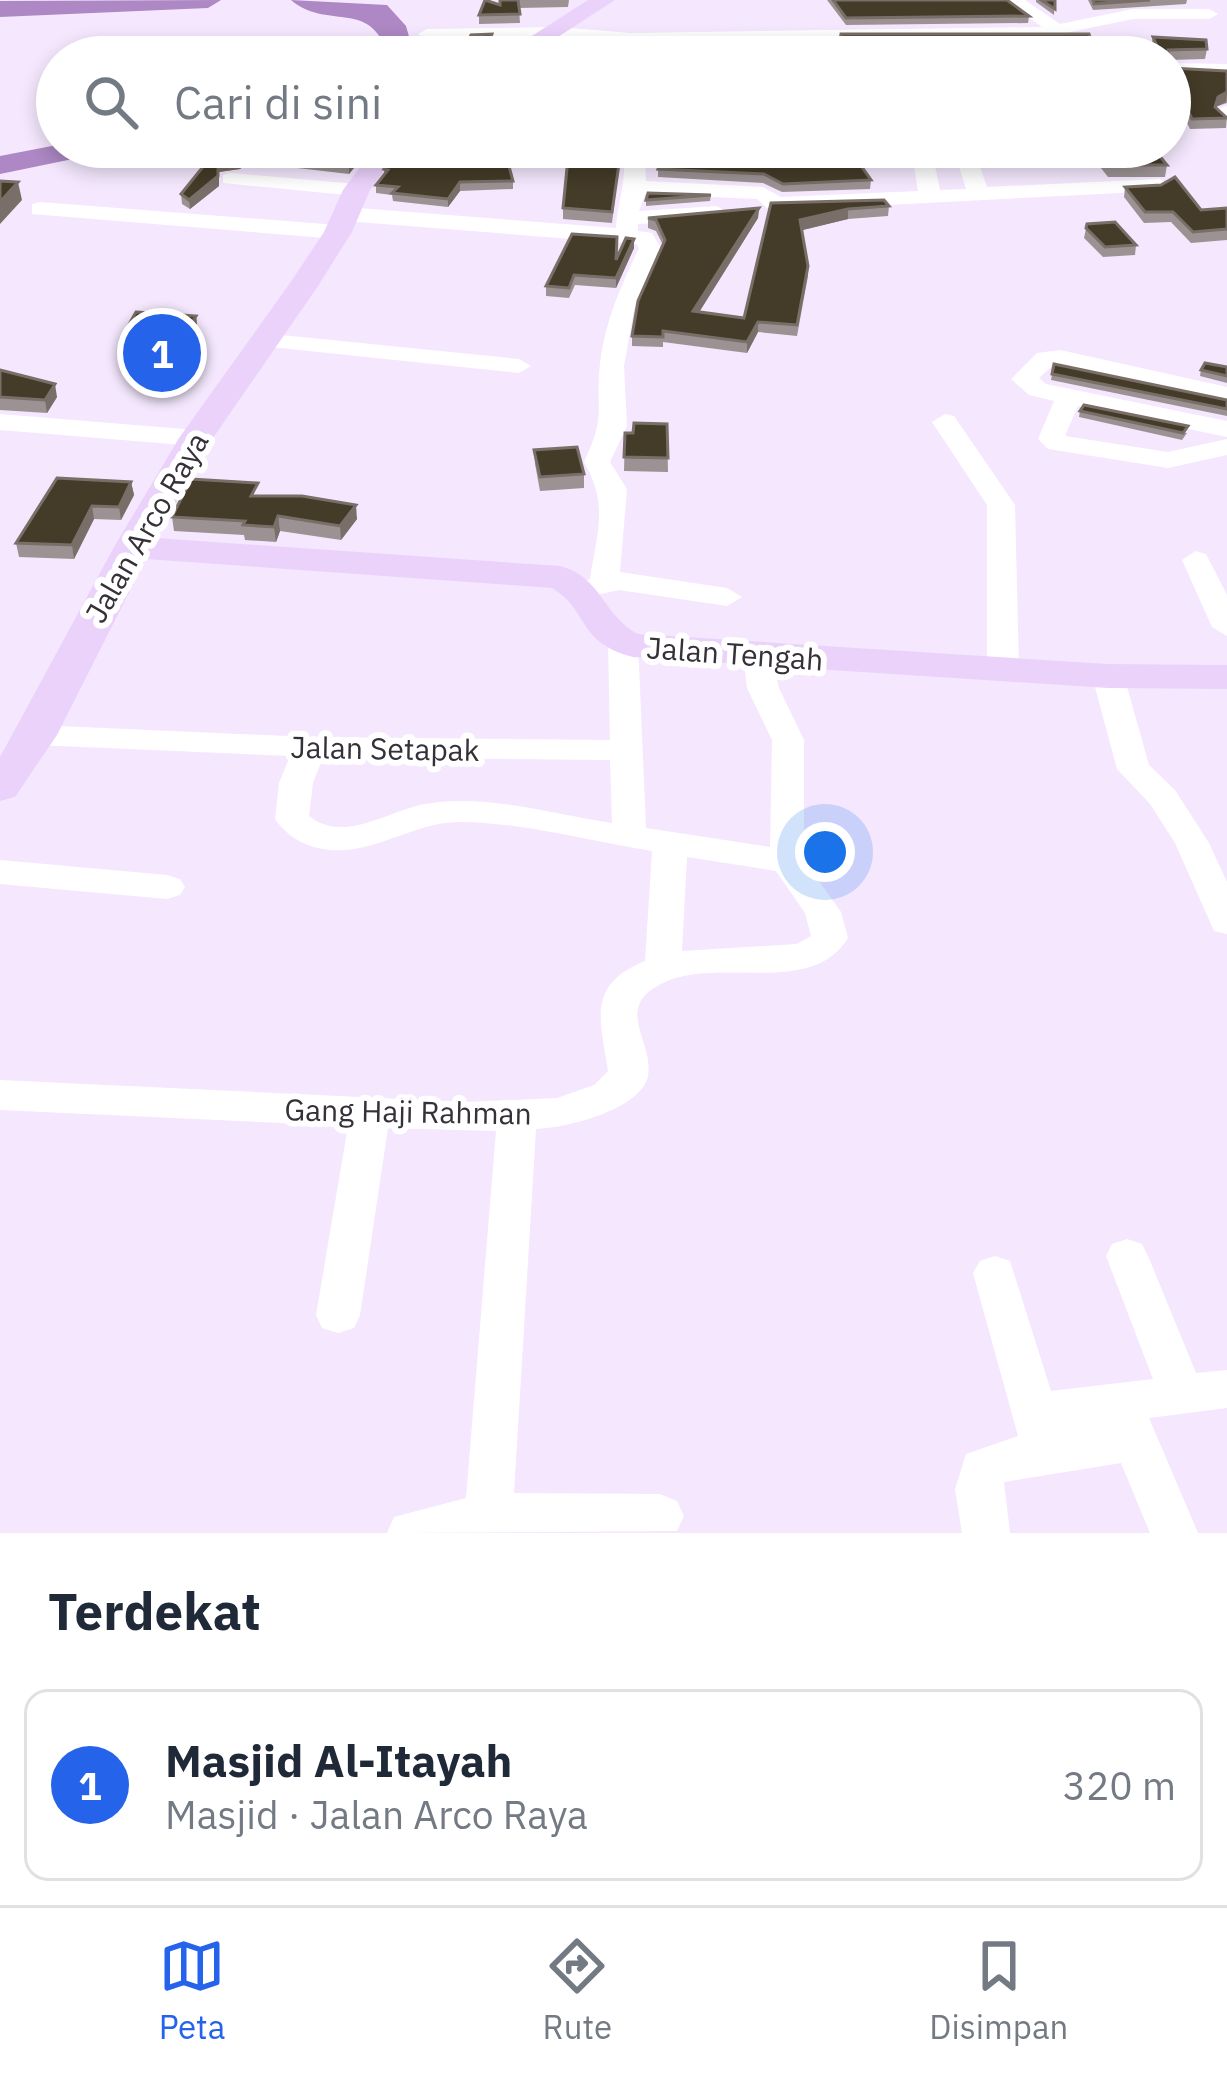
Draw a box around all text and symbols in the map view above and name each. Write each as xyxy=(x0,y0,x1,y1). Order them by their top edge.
search box xyxy=(36,36,1191,168)
icon: search xyxy=(78,69,144,135)
text: Cari di sini xyxy=(174,73,382,131)
pin: 1 xyxy=(123,308,201,398)
street label: Jalan Arco Raya xyxy=(76,425,216,629)
street label: Jalan Tengah xyxy=(645,627,825,679)
street label: Jalan Setapak xyxy=(290,727,480,769)
your location xyxy=(795,822,855,882)
street label: Gang Haji Rahman xyxy=(284,1089,532,1133)
text: Terdekat xyxy=(48,1578,261,1644)
text: Masjid Al-Itayah xyxy=(165,1731,512,1789)
text: 1 xyxy=(78,1760,102,1811)
text: 320 m xyxy=(1063,1760,1176,1811)
text: Masjid · Jalan Arco Raya xyxy=(165,1789,588,1840)
tab: Peta xyxy=(159,1933,225,2048)
tab: Rute xyxy=(543,1933,612,2048)
tab: Disimpan xyxy=(929,1933,1068,2048)

